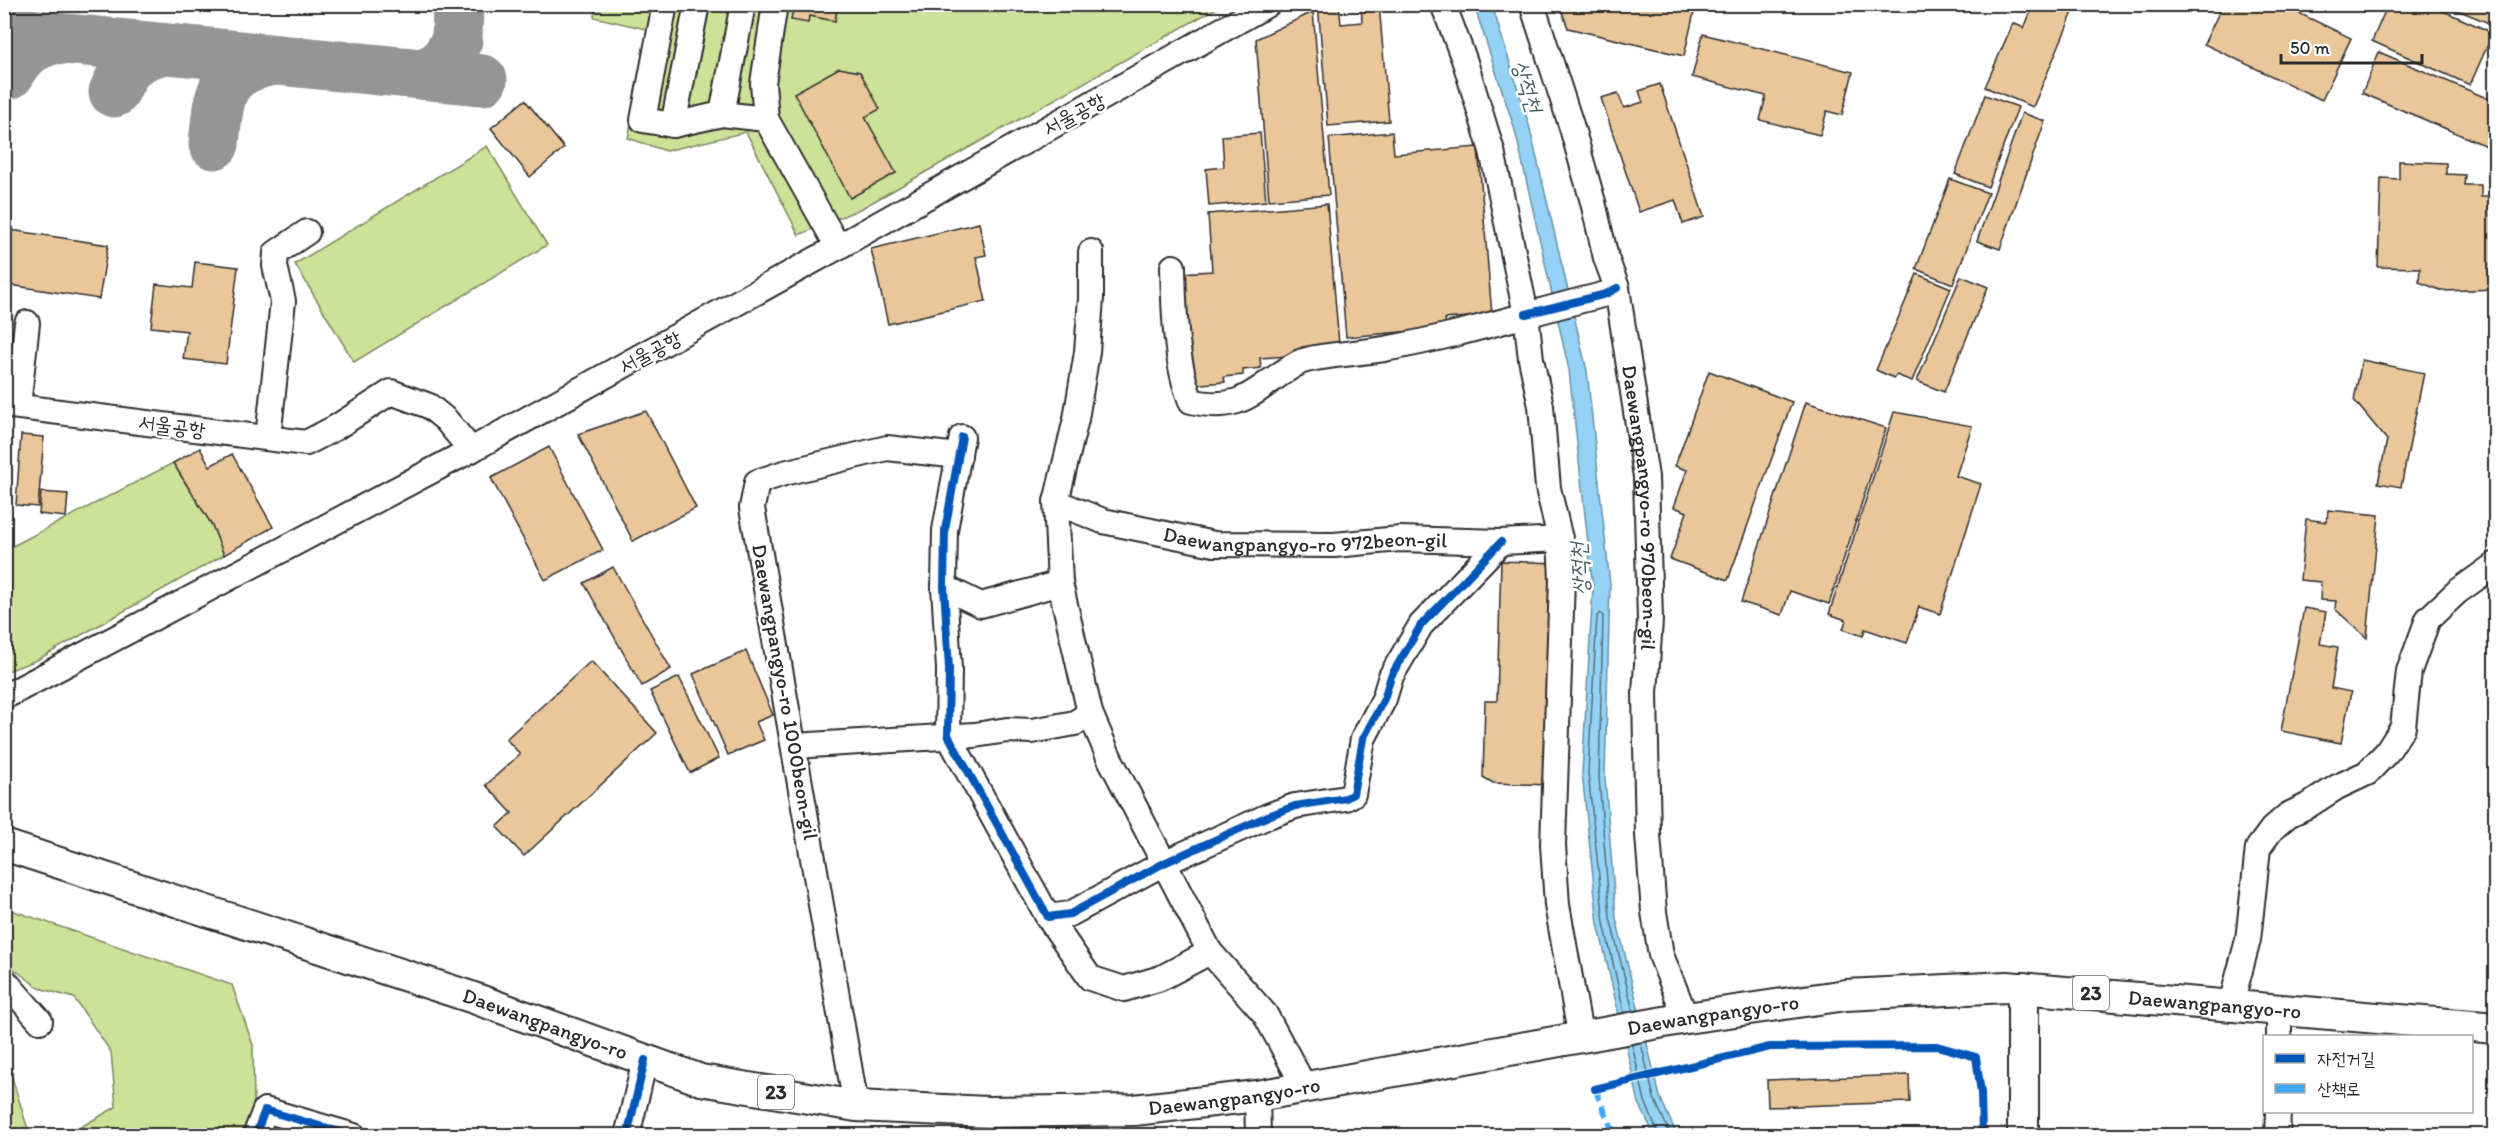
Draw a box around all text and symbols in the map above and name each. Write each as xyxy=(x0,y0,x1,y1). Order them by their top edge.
scale bar xyxy=(2281,27,2422,65)
text: 50 m xyxy=(2290,37,2330,59)
water label: 상적천 xyxy=(1507,57,1549,118)
street label: 서울공항 xyxy=(1038,86,1109,141)
street label: 서울공항 xyxy=(614,324,685,379)
street label: Daewangpangyo-ro 970beon-gil xyxy=(1617,363,1663,651)
street label: 서울공항 xyxy=(137,409,207,442)
street label: Daewangpangyo-ro 972beon-gil xyxy=(1161,521,1447,557)
water label: 상적천 xyxy=(1565,539,1594,596)
street label: Daewangpangyo-ro 1000beon-gil xyxy=(747,542,824,842)
road number: 23 xyxy=(2073,976,2109,1010)
street label: Daewangpangyo-ro xyxy=(460,982,631,1065)
street label: Daewangpangyo-ro xyxy=(2127,984,2302,1024)
street label: Daewangpangyo-ro xyxy=(1625,989,1801,1040)
legend xyxy=(2263,1035,2473,1113)
text: 자전거길 xyxy=(2317,1048,2375,1070)
street label: Daewangpangyo-ro xyxy=(1147,1072,1322,1120)
road number: 23 xyxy=(758,1075,794,1109)
text: 산책로 xyxy=(2317,1078,2360,1100)

